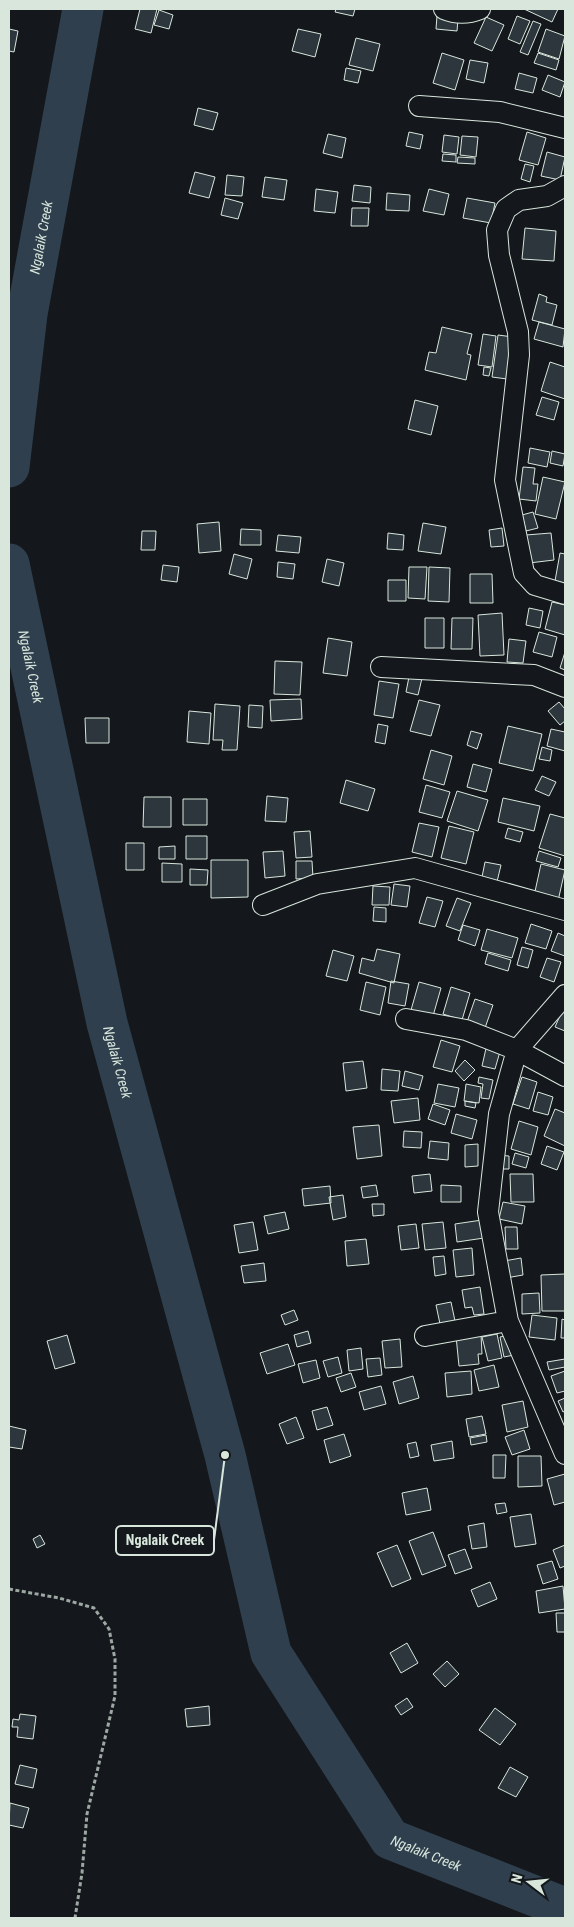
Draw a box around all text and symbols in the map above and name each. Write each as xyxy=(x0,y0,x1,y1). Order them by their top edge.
water label: Ngalaik Creek xyxy=(26,198,56,275)
water label: Ngalaik Creek xyxy=(15,629,47,706)
water label: Ngalaik Creek xyxy=(100,1024,135,1101)
callout: Ngalaik Creek xyxy=(116,1526,214,1555)
text: Ngalaik Creek xyxy=(126,1532,204,1548)
water label: Ngalaik Creek xyxy=(389,1832,464,1875)
north arrow xyxy=(504,1857,554,1907)
text: N xyxy=(508,1872,525,1885)

